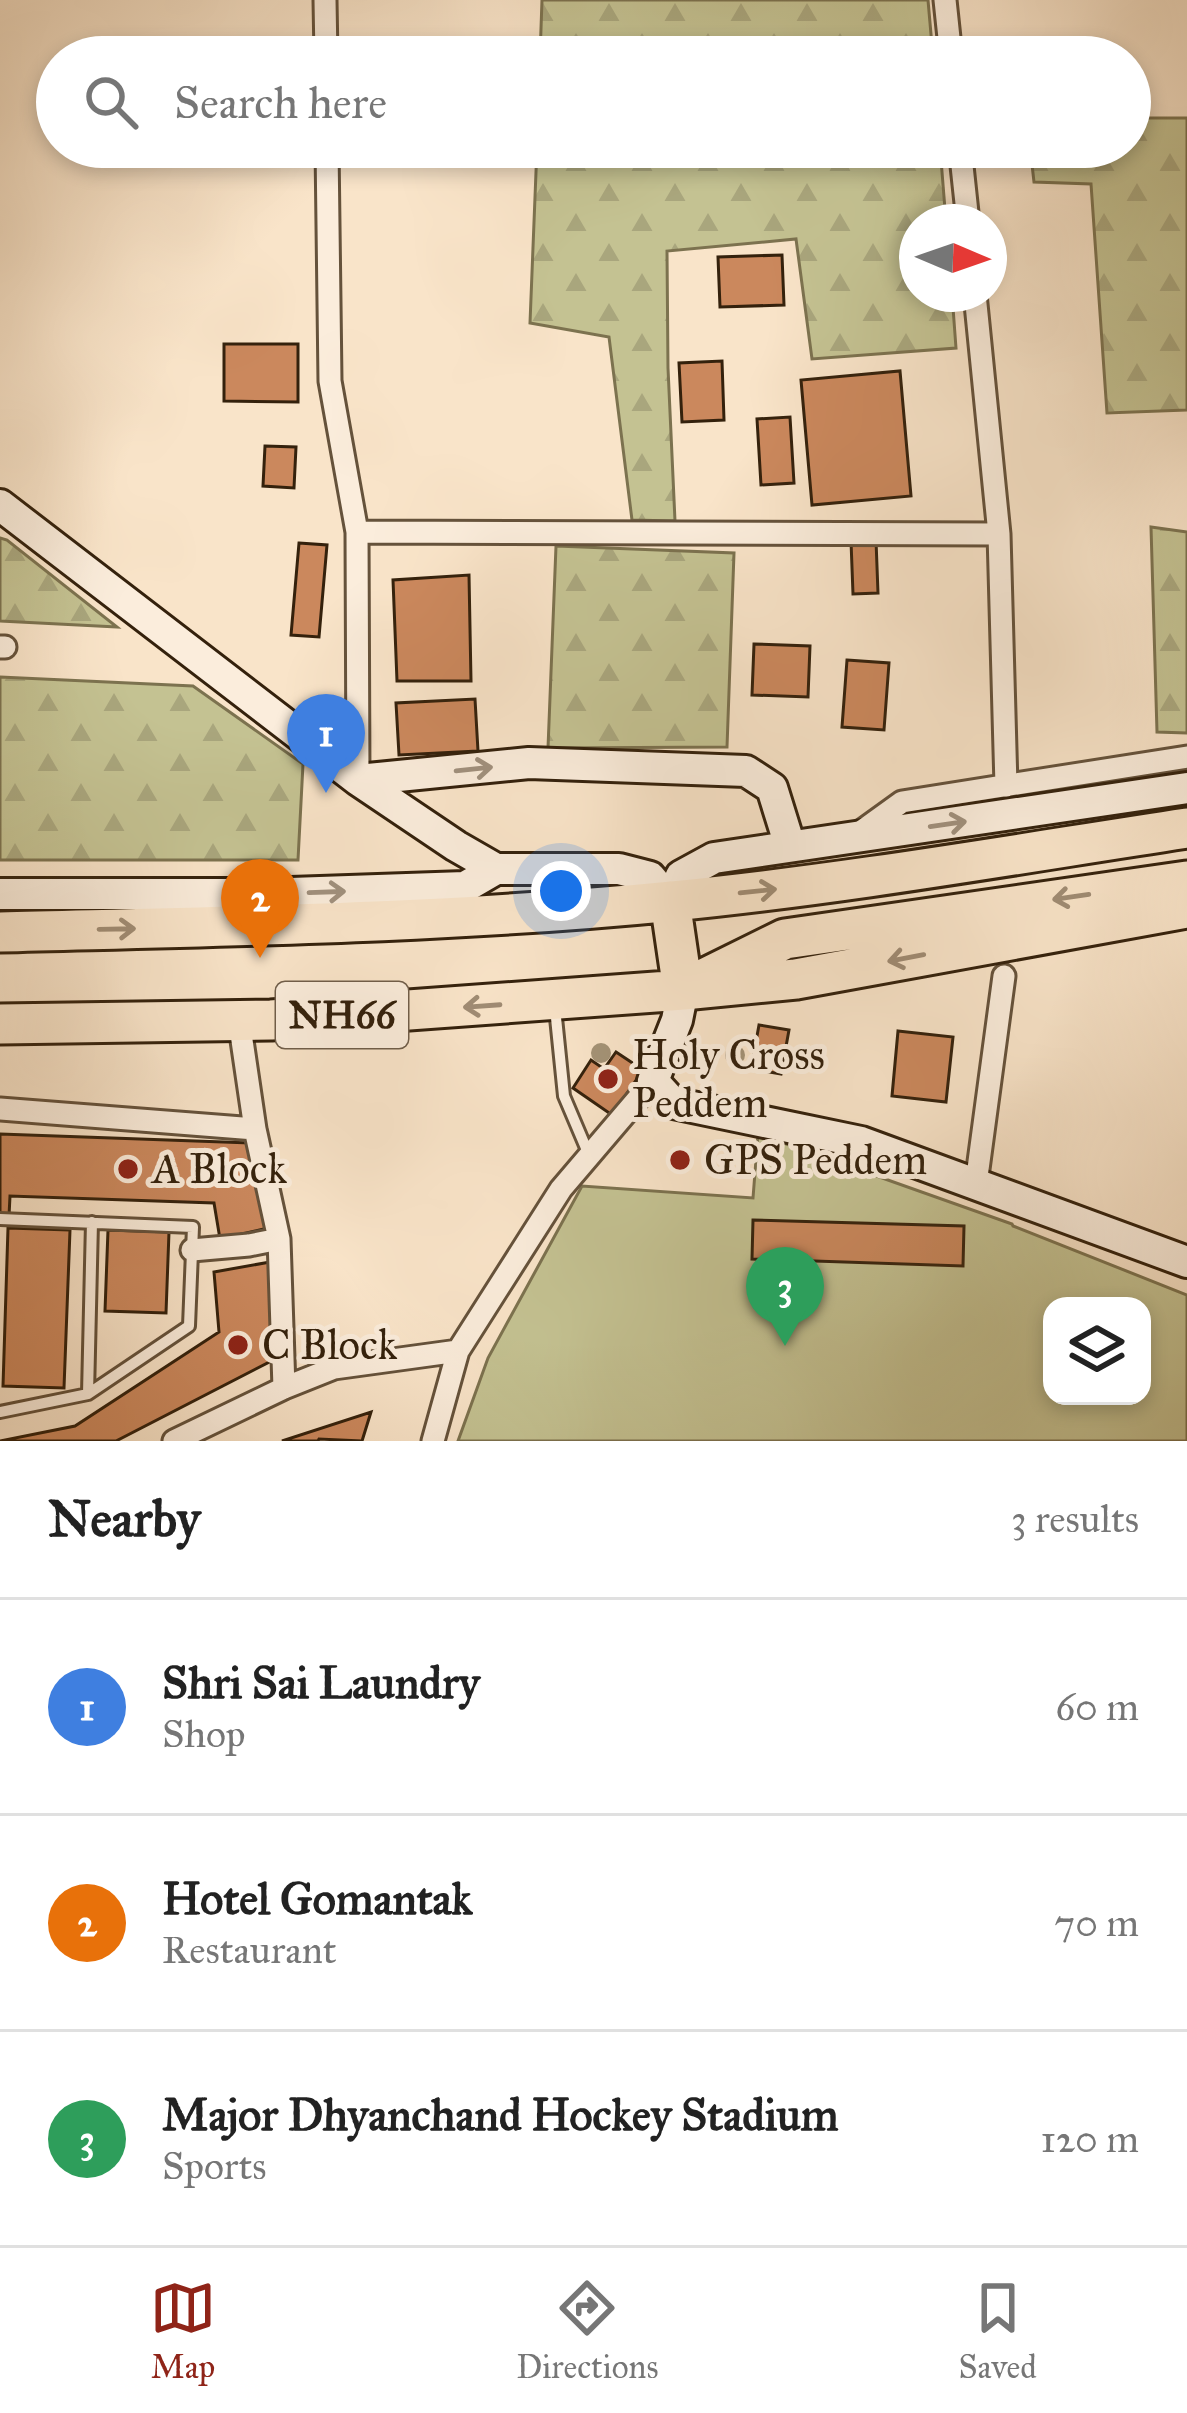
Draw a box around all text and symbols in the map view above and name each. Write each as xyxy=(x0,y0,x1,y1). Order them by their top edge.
search box xyxy=(36,36,1151,168)
icon: search xyxy=(78,69,144,135)
text: Search here xyxy=(174,75,387,130)
north arrow xyxy=(899,204,1007,312)
pin: 1 xyxy=(287,694,365,793)
one-way arrow xyxy=(454,757,493,780)
one-way arrow xyxy=(927,812,966,835)
pin: 2 xyxy=(221,859,299,958)
your location xyxy=(531,861,591,921)
one-way arrow xyxy=(307,880,346,903)
one-way arrow xyxy=(737,880,776,902)
one-way arrow xyxy=(1052,886,1091,909)
one-way arrow xyxy=(97,918,136,941)
one-way arrow xyxy=(888,948,927,970)
road number: NH66 xyxy=(276,982,408,1048)
one-way arrow xyxy=(463,994,502,1017)
place label: Holy Cross Peddem xyxy=(632,1029,825,1129)
marker: Holy Cross Peddem xyxy=(595,1066,621,1092)
place label: GPS Peddem xyxy=(704,1134,927,1186)
place label: A Block xyxy=(150,1143,287,1195)
marker: GPS Peddem xyxy=(667,1147,693,1173)
marker: A Block xyxy=(115,1156,141,1182)
pin: 3 xyxy=(746,1247,824,1346)
map controls xyxy=(1043,1297,1151,1405)
button: layers xyxy=(1043,1297,1151,1405)
place label: C Block xyxy=(262,1319,398,1371)
marker: C Block xyxy=(225,1332,251,1358)
text: Nearby xyxy=(48,1488,200,1550)
text: 3 results xyxy=(1011,1495,1139,1543)
text: Shri Sai Laundry xyxy=(162,1655,480,1710)
text: 1 xyxy=(79,1683,95,1731)
text: 60 m xyxy=(1055,1683,1139,1731)
text: Shop xyxy=(162,1710,245,1758)
text: Hotel Gomantak xyxy=(162,1871,473,1926)
text: 2 xyxy=(77,1899,97,1947)
text: 70 m xyxy=(1054,1899,1139,1947)
text: Restaurant xyxy=(162,1926,337,1974)
text: Major Dhyanchand Hockey Stadium xyxy=(162,2087,839,2142)
text: 3 xyxy=(79,2115,95,2163)
text: 120 m xyxy=(1040,2115,1139,2163)
text: Sports xyxy=(162,2142,266,2190)
tab: Map xyxy=(150,2275,216,2387)
tab: Directions xyxy=(516,2275,658,2387)
tab: Saved xyxy=(959,2275,1037,2387)

